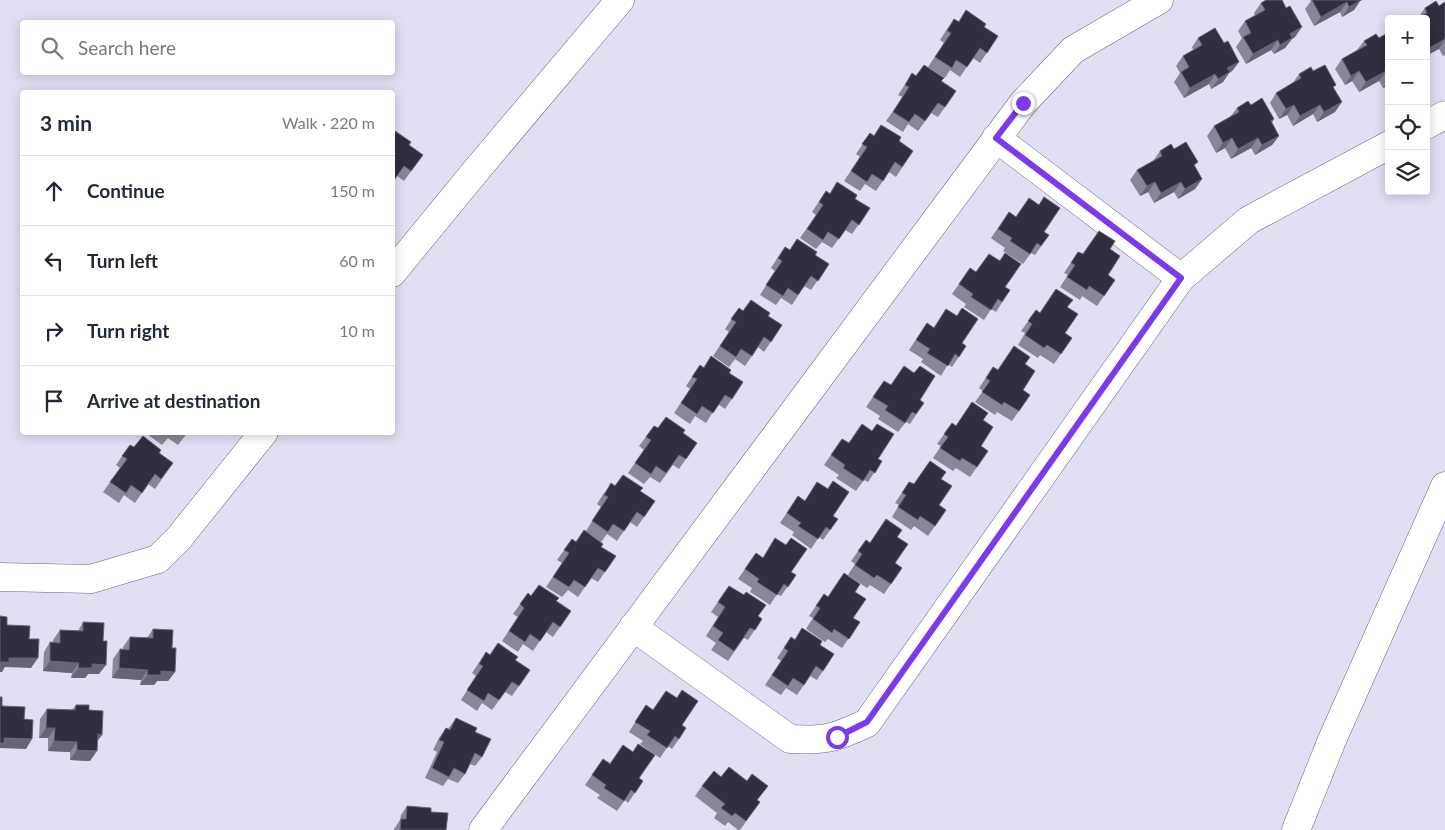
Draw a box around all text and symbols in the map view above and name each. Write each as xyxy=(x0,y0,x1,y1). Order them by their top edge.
map controls xyxy=(1385,15,1430,195)
button: + xyxy=(1385,15,1430,60)
search box xyxy=(20,20,395,75)
icon: search xyxy=(38,34,66,62)
text: Search here xyxy=(78,36,176,59)
button: − xyxy=(1385,60,1430,105)
route end xyxy=(1012,92,1035,115)
button: locate xyxy=(1385,105,1430,150)
text: 3 min xyxy=(40,110,92,135)
text: Walk · 220 m xyxy=(282,113,375,132)
button: layers xyxy=(1385,150,1430,195)
icon: ahead xyxy=(40,177,68,205)
text: Continue xyxy=(87,179,165,202)
text: 150 m xyxy=(330,181,375,200)
icon: left xyxy=(40,247,68,275)
text: Turn left xyxy=(87,249,158,272)
text: 60 m xyxy=(339,251,375,270)
icon: right xyxy=(40,317,68,345)
text: Turn right xyxy=(87,319,169,342)
text: 10 m xyxy=(339,321,375,340)
icon: arrive xyxy=(40,387,68,415)
text: Arrive at destination xyxy=(87,389,260,412)
route start xyxy=(826,726,849,749)

